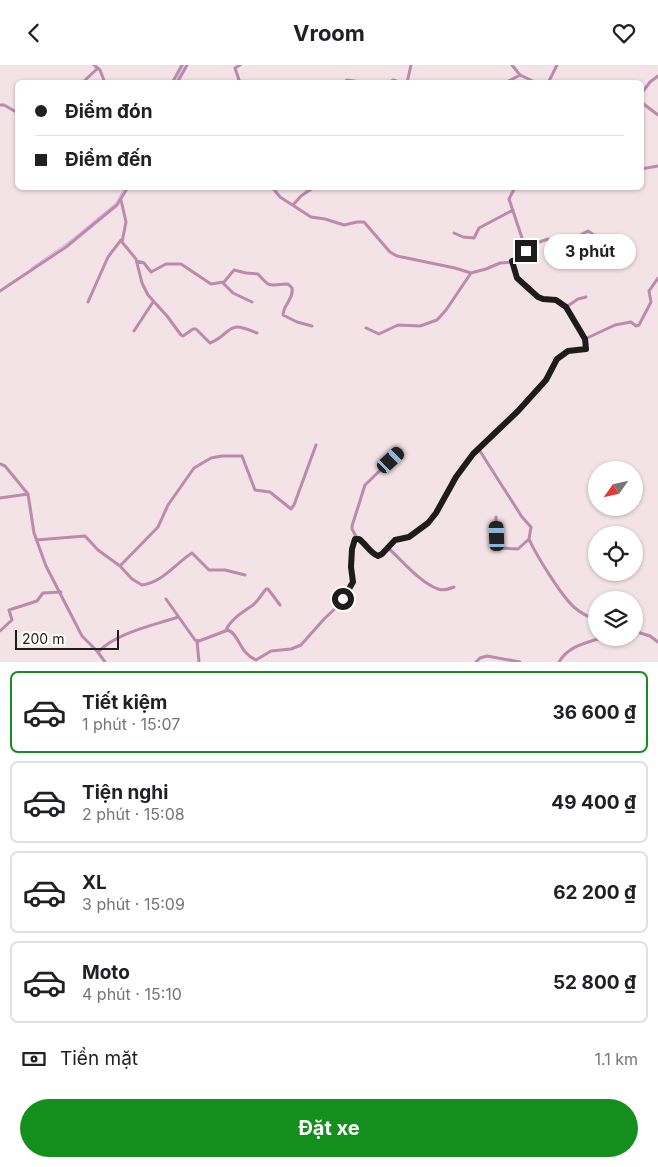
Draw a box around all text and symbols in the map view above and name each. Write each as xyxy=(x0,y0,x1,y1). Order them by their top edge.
icon: back xyxy=(20,19,48,47)
icon: heart xyxy=(610,19,638,47)
text: Vroom xyxy=(293,20,365,46)
text: Điểm đón xyxy=(65,100,153,123)
text: Điểm đến xyxy=(65,148,152,171)
callout: 3 phút xyxy=(544,233,636,269)
route end xyxy=(515,240,537,262)
text: 3 phút xyxy=(565,241,615,261)
car xyxy=(374,444,407,476)
north arrow xyxy=(588,461,642,516)
map controls xyxy=(588,461,643,646)
car xyxy=(488,521,505,551)
button: locate xyxy=(588,526,643,581)
route start xyxy=(332,588,354,610)
button: layers xyxy=(588,591,643,646)
scale bar xyxy=(15,627,119,650)
text: 200 m xyxy=(22,630,64,647)
icon: car xyxy=(22,690,67,735)
text: Tiết kiệm xyxy=(82,691,167,714)
text: 36 600 ₫ xyxy=(552,701,636,724)
text: 1 phút · 15:07 xyxy=(82,714,180,734)
icon: car xyxy=(22,780,67,825)
text: Tiện nghi xyxy=(82,781,168,804)
text: 49 400 ₫ xyxy=(551,791,636,814)
text: 2 phút · 15:08 xyxy=(82,804,185,824)
icon: car xyxy=(22,870,67,915)
text: XL xyxy=(82,871,107,894)
text: 62 200 ₫ xyxy=(553,881,636,904)
text: 3 phút · 15:09 xyxy=(82,894,185,914)
icon: car xyxy=(22,960,67,1005)
text: Moto xyxy=(82,961,130,984)
text: 52 800 ₫ xyxy=(553,971,636,994)
text: 4 phút · 15:10 xyxy=(82,984,182,1004)
icon: cash xyxy=(20,1045,48,1073)
text: Tiền mặt xyxy=(60,1047,138,1070)
text: 1.1 km xyxy=(594,1049,638,1069)
button: Đặt xe xyxy=(20,1099,638,1157)

